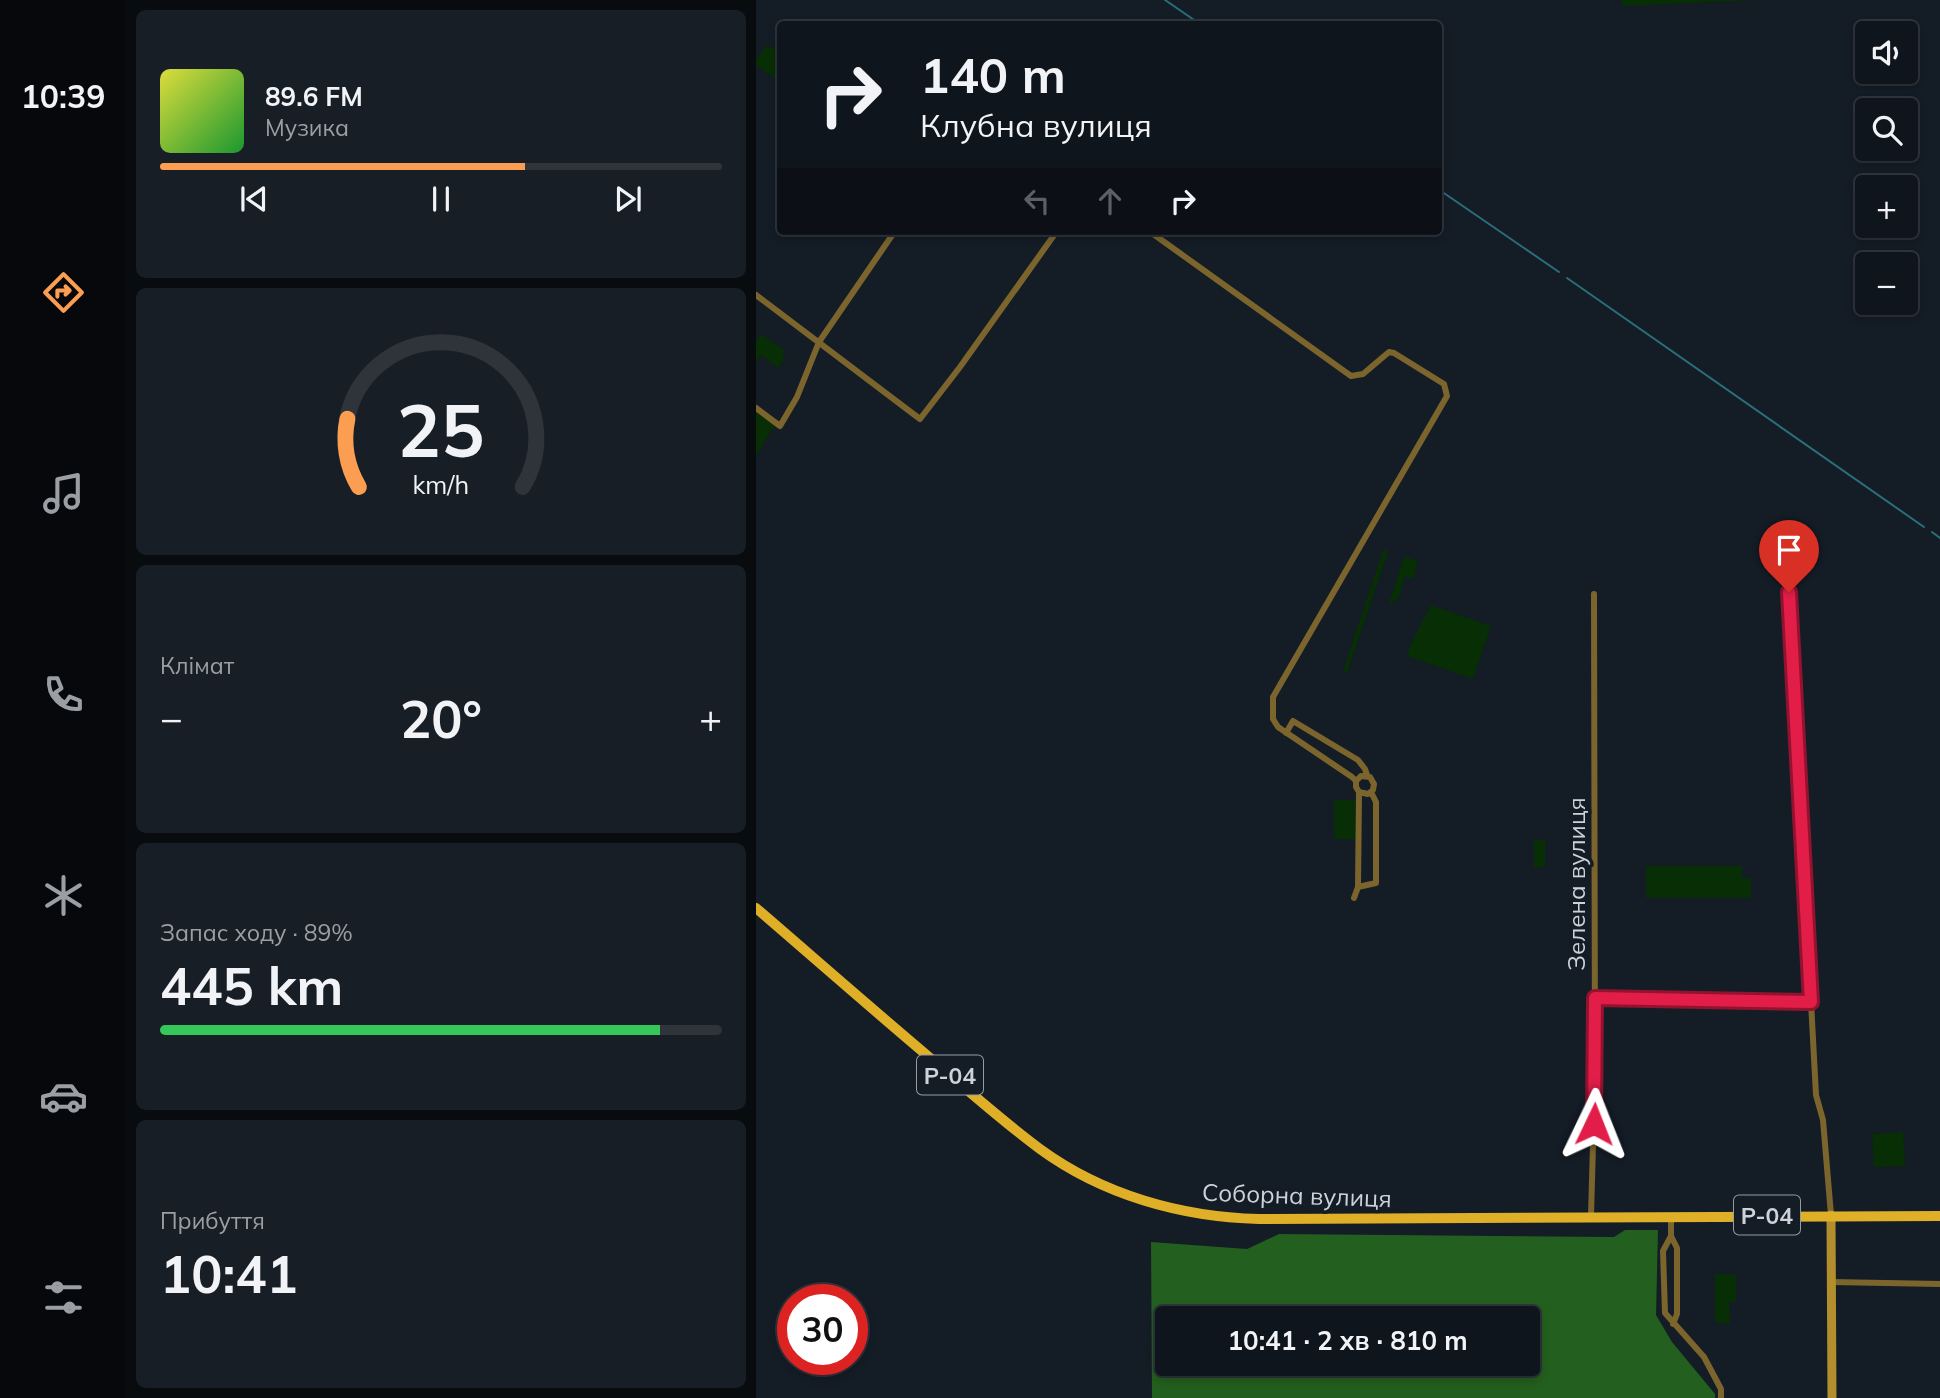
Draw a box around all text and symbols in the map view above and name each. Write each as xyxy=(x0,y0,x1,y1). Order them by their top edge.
map controls xyxy=(1855,21,1918,315)
button: sound xyxy=(1855,21,1918,84)
text: 140 m xyxy=(920,44,1066,105)
icon: right xyxy=(805,49,896,140)
text: 10:39 xyxy=(21,76,105,116)
text: 89.6 FM xyxy=(265,80,363,113)
button: search xyxy=(1855,98,1918,161)
text: Клубна вулиця xyxy=(920,105,1152,145)
text: Музика xyxy=(265,113,349,142)
button: + xyxy=(1855,175,1918,238)
icon: previous xyxy=(235,180,273,218)
icon: pause xyxy=(422,180,460,218)
icon: next xyxy=(609,180,647,218)
icon: left xyxy=(1018,182,1056,220)
icon: ahead xyxy=(1091,182,1129,220)
icon: right xyxy=(1164,182,1202,220)
button: − xyxy=(1855,252,1918,315)
icon: directions xyxy=(39,268,88,317)
text: 25 xyxy=(397,385,485,476)
icon: music xyxy=(39,469,88,518)
text: km/h xyxy=(413,469,469,500)
pin xyxy=(1759,520,1819,592)
icon: arrive xyxy=(1770,531,1808,569)
text: Клімат xyxy=(160,651,234,680)
icon: phone xyxy=(39,670,88,719)
text: 20° xyxy=(400,686,482,751)
text: − xyxy=(160,694,183,742)
text: + xyxy=(699,694,722,742)
street label: Зелена вулиця xyxy=(1561,797,1591,971)
icon: climate xyxy=(39,871,88,920)
text: Запас ходу · 89% xyxy=(160,918,353,947)
text: 445 km xyxy=(160,953,343,1018)
road number: Р-04 xyxy=(917,1056,983,1094)
icon: car xyxy=(39,1072,88,1121)
position arrow xyxy=(1557,1087,1631,1161)
street label: Соборна вулиця xyxy=(1202,1177,1392,1213)
road number: Р-04 xyxy=(1734,1196,1800,1234)
text: Прибуття xyxy=(160,1206,265,1235)
text: 10:41 xyxy=(160,1241,298,1306)
icon: filters xyxy=(39,1273,88,1322)
speed limit sign: 30 xyxy=(777,1284,868,1375)
text: 10:41 · 2 хв · 810 m xyxy=(1227,1324,1468,1357)

